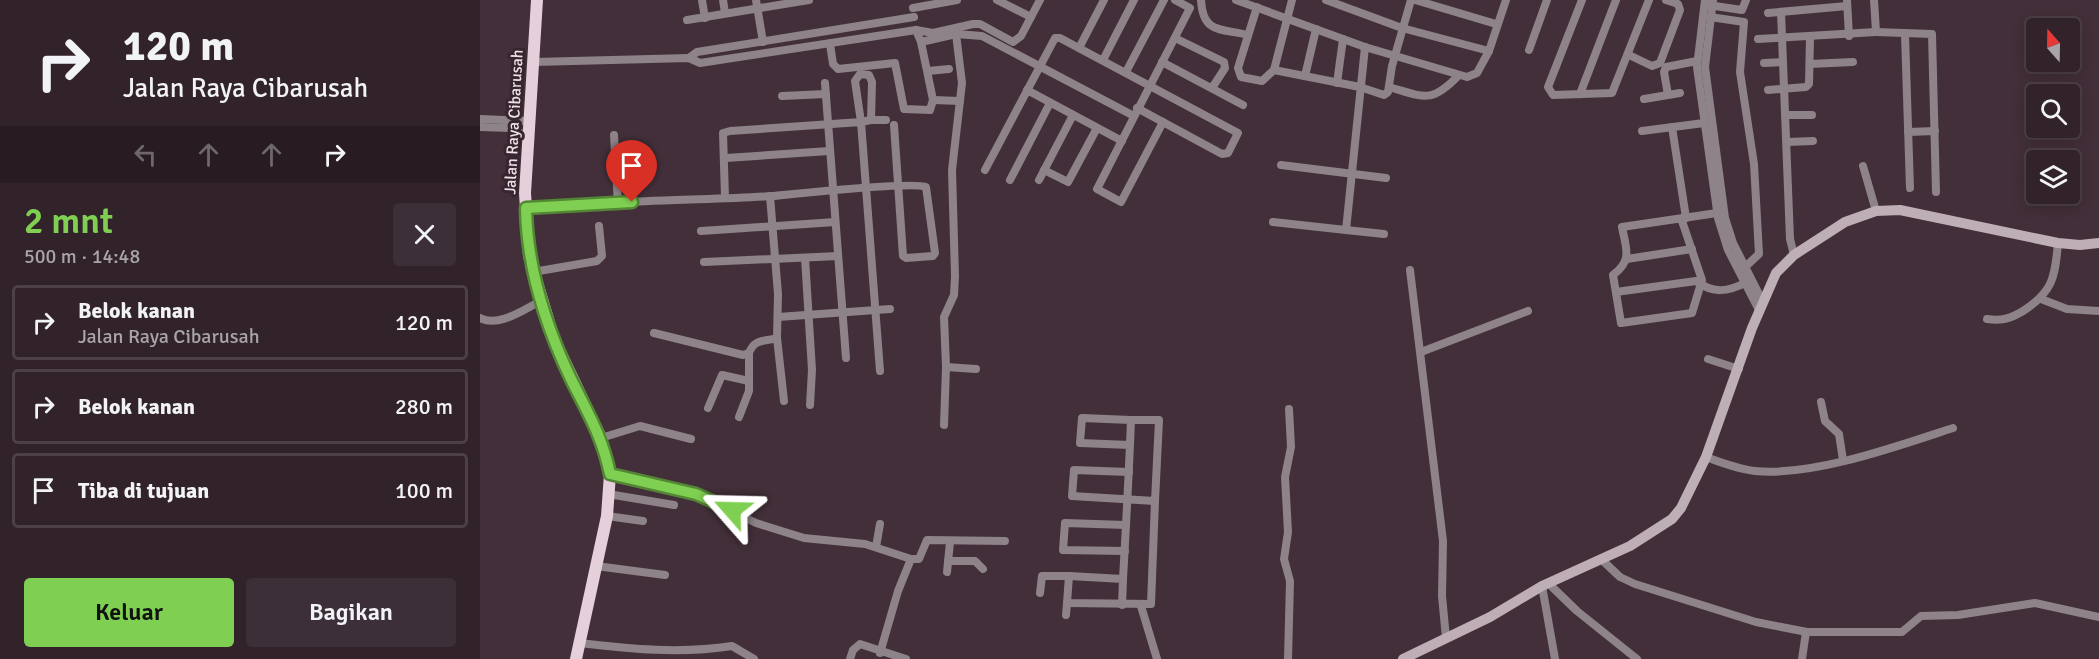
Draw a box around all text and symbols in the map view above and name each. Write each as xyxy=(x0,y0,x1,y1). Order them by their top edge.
north arrow xyxy=(2026,18,2080,72)
map controls xyxy=(2026,18,2080,204)
text: 120 m xyxy=(123,21,234,72)
icon: right xyxy=(24,24,102,102)
street label: Jalan Raya Cibarusah xyxy=(500,49,528,195)
text: Jalan Raya Cibarusah xyxy=(123,72,368,105)
button: search xyxy=(2026,84,2080,138)
icon: left xyxy=(129,138,162,171)
icon: ahead xyxy=(192,138,225,171)
icon: ahead xyxy=(255,138,288,171)
icon: right xyxy=(318,138,351,171)
pin xyxy=(606,140,657,202)
icon: arrive xyxy=(615,149,648,182)
button: layers xyxy=(2026,150,2080,204)
text: 2 mnt xyxy=(24,199,113,244)
button: close xyxy=(393,203,456,266)
text: 500 m · 14:48 xyxy=(24,244,140,269)
text: Belok kanan xyxy=(78,297,195,324)
icon: right xyxy=(27,306,60,339)
text: 120 m xyxy=(395,309,453,336)
text: Jalan Raya Cibarusah xyxy=(78,324,260,349)
icon: right xyxy=(27,390,60,423)
text: Belok kanan xyxy=(78,393,195,420)
text: 280 m xyxy=(395,393,453,420)
icon: arrive xyxy=(27,474,60,507)
text: Tiba di tujuan xyxy=(78,477,209,504)
text: 100 m xyxy=(395,477,453,504)
position arrow xyxy=(700,478,764,542)
button: Keluar xyxy=(24,578,234,647)
button: Bagikan xyxy=(246,578,456,647)

